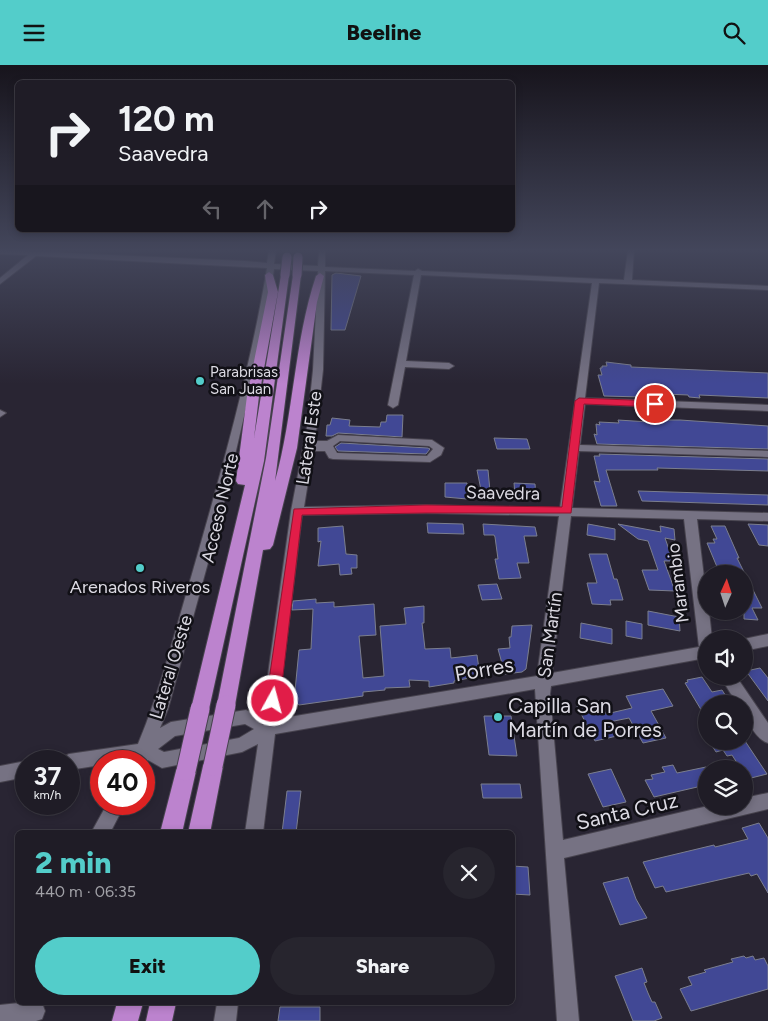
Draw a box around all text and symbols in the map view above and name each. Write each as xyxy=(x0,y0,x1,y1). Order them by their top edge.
icon: menu xyxy=(20,19,48,47)
text: Beeline xyxy=(347,19,421,46)
icon: search xyxy=(720,19,748,47)
text: 120 m xyxy=(118,98,215,140)
icon: right xyxy=(35,100,100,165)
text: Saavedra xyxy=(118,140,209,167)
icon: left xyxy=(198,195,226,223)
icon: ahead xyxy=(251,195,279,223)
icon: right xyxy=(304,195,332,223)
place label: Parabrisas San Juan xyxy=(210,363,278,398)
marker: Parabrisas San Juan xyxy=(194,375,206,387)
pin xyxy=(634,383,676,425)
street label: Lateral Este xyxy=(292,390,326,486)
icon: arrive xyxy=(641,390,669,418)
street label: Acceso Norte xyxy=(197,451,243,565)
street label: Saavedra xyxy=(466,481,540,505)
street label: Marambio xyxy=(662,542,694,624)
marker: Arenados Riveros xyxy=(134,562,146,574)
north arrow xyxy=(698,565,752,620)
map controls xyxy=(698,565,753,815)
place label: Arenados Riveros xyxy=(70,576,210,598)
street label: San Martín xyxy=(533,591,567,679)
street label: Lateral Oeste xyxy=(145,612,197,722)
button: sound xyxy=(698,630,753,685)
street label: Porres xyxy=(452,652,516,686)
position arrow xyxy=(246,674,298,726)
place label: Capilla San Martín de Porres xyxy=(508,693,662,742)
button: search xyxy=(698,695,753,750)
marker: Capilla San Martín de Porres xyxy=(492,711,504,723)
speed limit sign: 40 xyxy=(90,750,155,815)
button: layers xyxy=(698,760,753,815)
text: 37 xyxy=(34,761,61,791)
street label: Santa Cruz xyxy=(574,787,680,835)
text: km/h xyxy=(34,788,61,802)
text: 2 min xyxy=(35,844,112,881)
button: close xyxy=(443,847,495,899)
text: 440 m · 06:35 xyxy=(35,882,136,901)
button: Exit xyxy=(35,937,260,995)
button: Share xyxy=(270,937,495,995)

